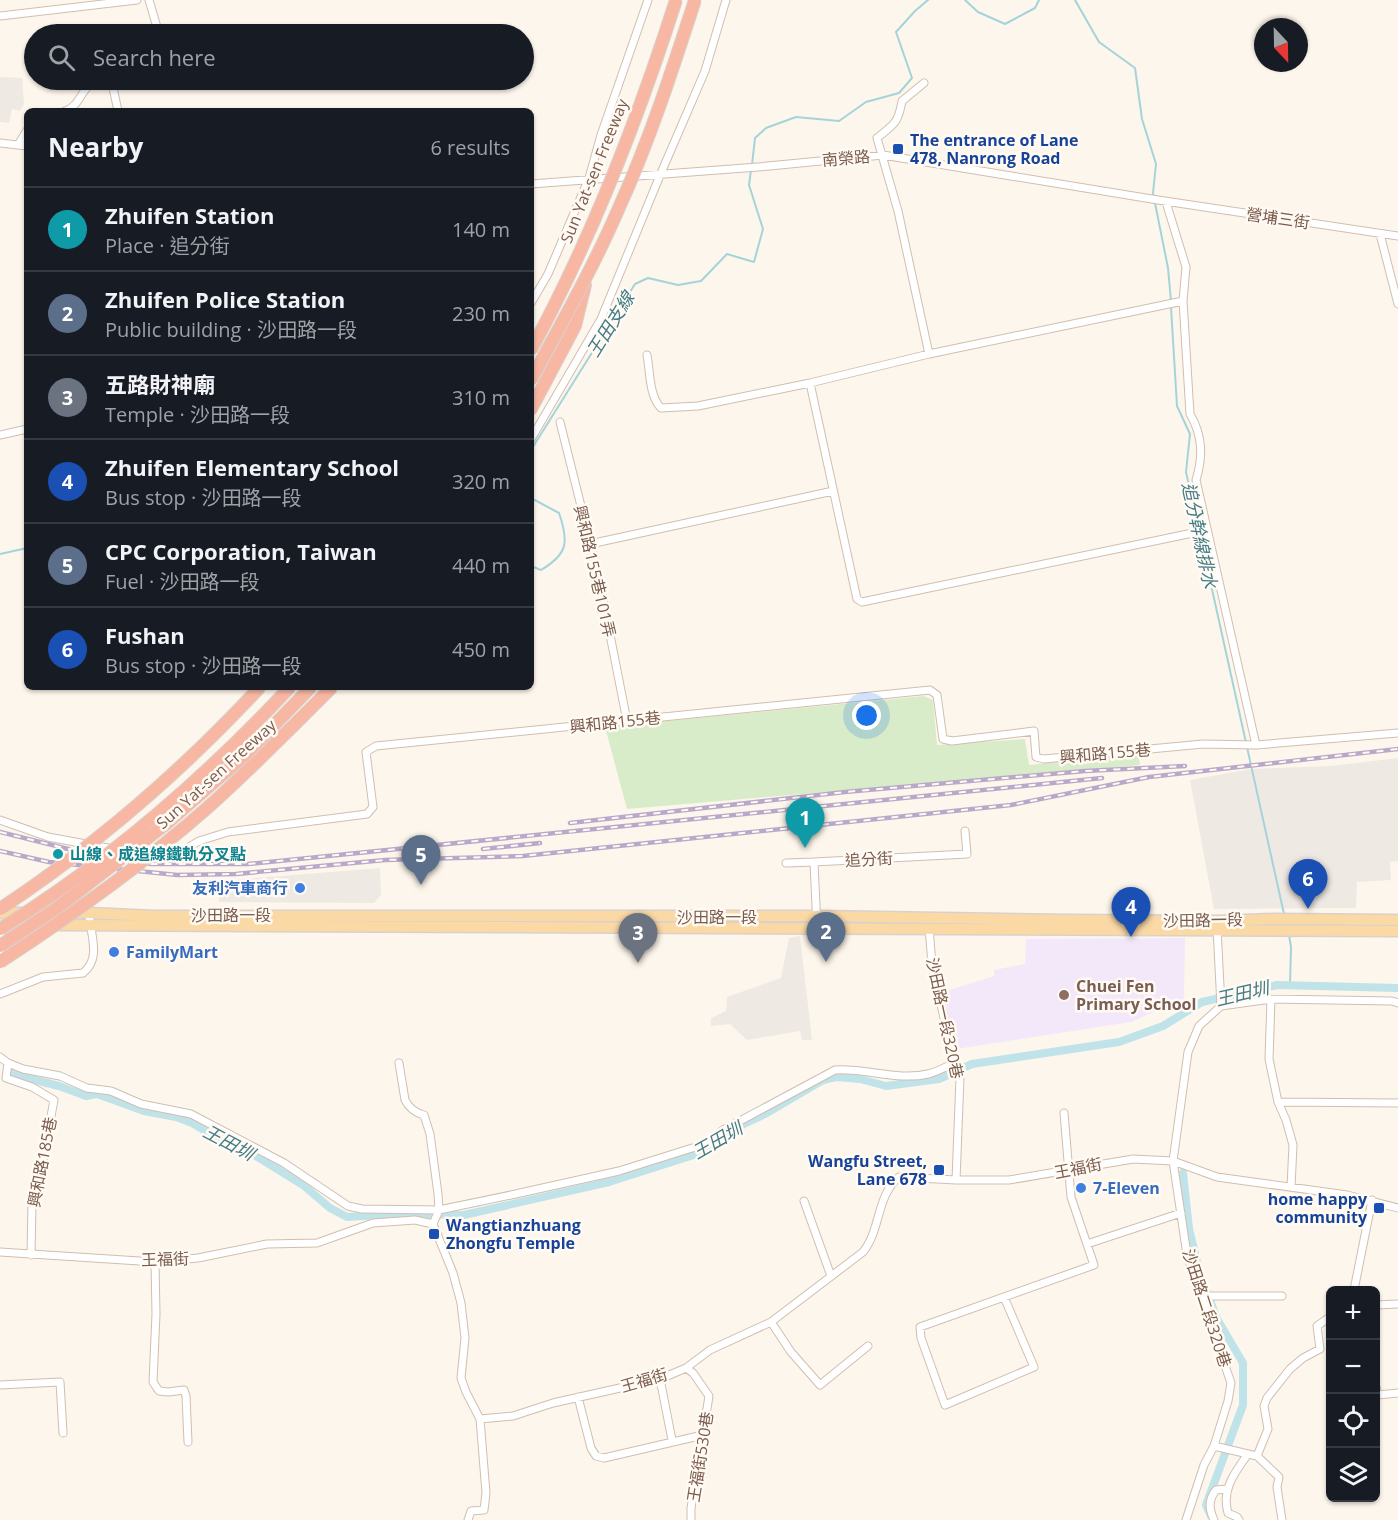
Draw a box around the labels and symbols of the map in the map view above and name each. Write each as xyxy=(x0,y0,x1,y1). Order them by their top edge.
north arrow xyxy=(1254,18,1308,72)
street label: Sun Yat-sen Freeway xyxy=(555,95,633,246)
place label: The entrance of Lane 478, Nanrong Road xyxy=(910,129,1079,169)
marker: The entrance of Lane 478, Nanrong Road xyxy=(891,142,905,156)
street label: 南榮路 xyxy=(821,145,871,171)
street label: 營埔三街 xyxy=(1245,203,1311,233)
water label: 王田支線 xyxy=(581,285,640,361)
water label: 追分幹線排水 xyxy=(1177,480,1223,591)
street label: 興和路155巷101弄 xyxy=(569,503,621,639)
your location xyxy=(852,701,881,730)
street label: 興和路155巷 xyxy=(568,706,662,738)
street label: Sun Yat-sen Freeway xyxy=(151,714,281,834)
street label: 興和路155巷 xyxy=(1058,738,1152,768)
pin: 1 xyxy=(786,798,824,848)
pin: 5 xyxy=(402,836,440,885)
place label: 山線、成追線鐵軌分叉點 xyxy=(70,843,246,865)
marker: 山線、成追線鐵軌分叉點 xyxy=(51,847,65,861)
street label: 追分街 xyxy=(844,847,894,871)
pin: 6 xyxy=(1288,860,1328,909)
place label: 友利汽車商行 xyxy=(192,877,288,899)
marker: 友利汽車商行 xyxy=(293,881,307,895)
pin: 4 xyxy=(1112,888,1150,937)
street label: 沙田路一段 xyxy=(191,904,271,926)
street label: 沙田路一段 xyxy=(677,906,757,928)
street label: 沙田路一段 xyxy=(1163,908,1243,932)
pin: 2 xyxy=(806,912,846,962)
pin: 3 xyxy=(618,914,658,963)
place label: FamilyMart xyxy=(126,941,218,963)
marker: FamilyMart xyxy=(107,945,121,959)
street label: 沙田路一段320巷 xyxy=(921,955,969,1081)
place label: Chuei Fen Primary School xyxy=(1076,975,1196,1015)
water label: 王田圳 xyxy=(1213,975,1274,1011)
marker: Chuei Fen Primary School xyxy=(1057,988,1071,1002)
street label: 興和路185巷 xyxy=(22,1115,62,1209)
water label: 王田圳 xyxy=(688,1115,749,1164)
water label: 王田圳 xyxy=(200,1119,261,1167)
place label: Wangfu Street, Lane 678 xyxy=(808,1150,927,1190)
street label: 王福街 xyxy=(1052,1153,1104,1183)
marker: Wangfu Street, Lane 678 xyxy=(932,1163,946,1177)
place label: 7-Eleven xyxy=(1093,1177,1160,1199)
marker: 7-Eleven xyxy=(1074,1181,1088,1195)
place label: home happy community xyxy=(1268,1188,1368,1228)
marker: home happy community xyxy=(1372,1201,1386,1215)
place label: Wangtianzhuang Zhongfu Temple xyxy=(446,1214,581,1254)
marker: Wangtianzhuang Zhongfu Temple xyxy=(427,1227,441,1241)
street label: 沙田路二段320巷 xyxy=(1177,1246,1237,1370)
street label: 王福街 xyxy=(141,1247,189,1271)
street label: 王福街 xyxy=(618,1363,670,1397)
street label: 王福街530巷 xyxy=(682,1410,718,1504)

